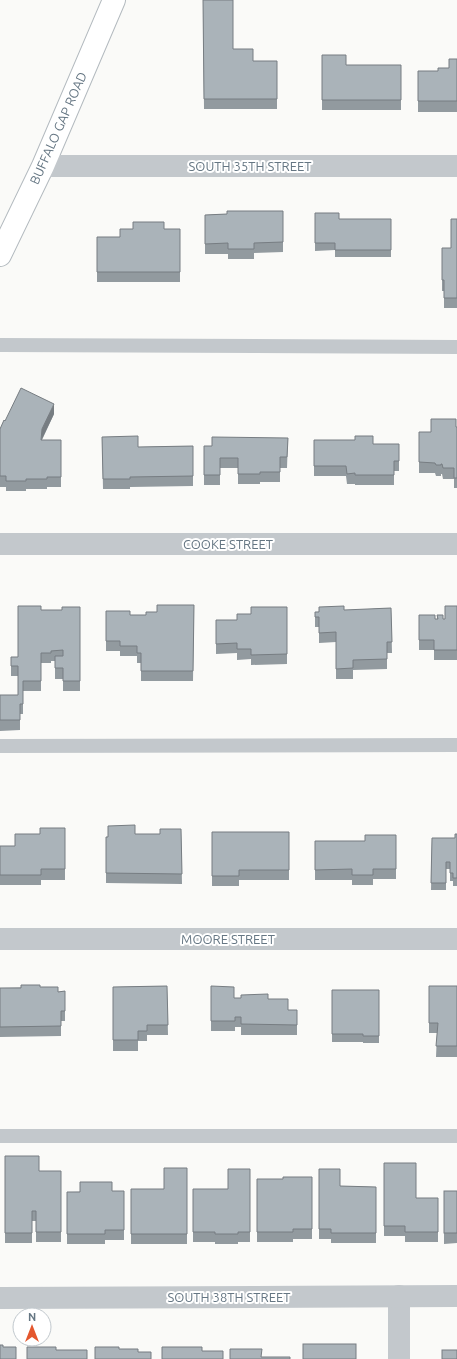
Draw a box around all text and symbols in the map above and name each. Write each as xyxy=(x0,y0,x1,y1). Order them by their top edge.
street label: BUFFALO GAP ROAD xyxy=(27,70,89,186)
street label: SOUTH 35TH STREET xyxy=(189,159,311,173)
street label: COOKE STREET xyxy=(183,537,273,551)
street label: MOORE STREET xyxy=(181,932,275,946)
street label: SOUTH 38TH STREET xyxy=(168,1290,290,1304)
north arrow xyxy=(12,1307,52,1347)
text: N xyxy=(28,1311,36,1323)

